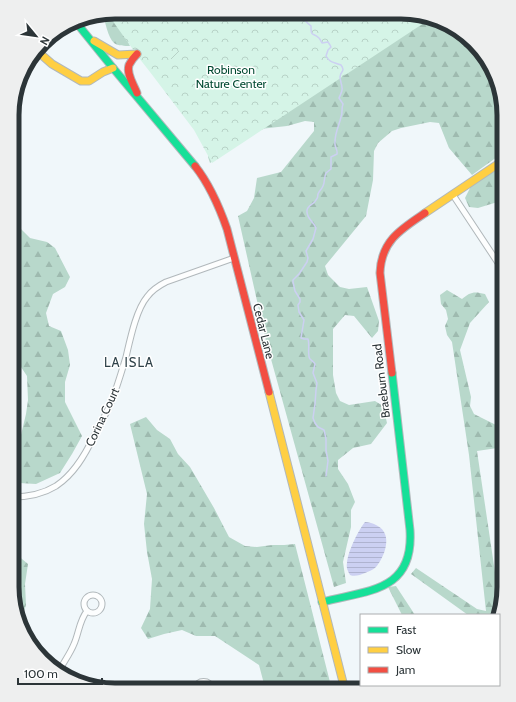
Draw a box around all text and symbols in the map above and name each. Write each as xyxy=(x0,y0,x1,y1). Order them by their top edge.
north arrow xyxy=(16,16,56,56)
text: N xyxy=(37,34,53,48)
park label: Robinson Nature Center xyxy=(196,62,267,91)
street label: Cedar Lane xyxy=(250,302,278,360)
street label: Braeburn Road xyxy=(369,343,393,419)
district label: LA ISLA xyxy=(104,354,154,370)
street label: Corina Court xyxy=(82,385,122,449)
legend xyxy=(360,614,500,686)
text: Fast xyxy=(396,622,416,637)
text: Slow xyxy=(396,642,421,657)
scale bar xyxy=(18,660,102,686)
text: Jam xyxy=(395,662,415,677)
text: 100 m xyxy=(24,666,58,681)

